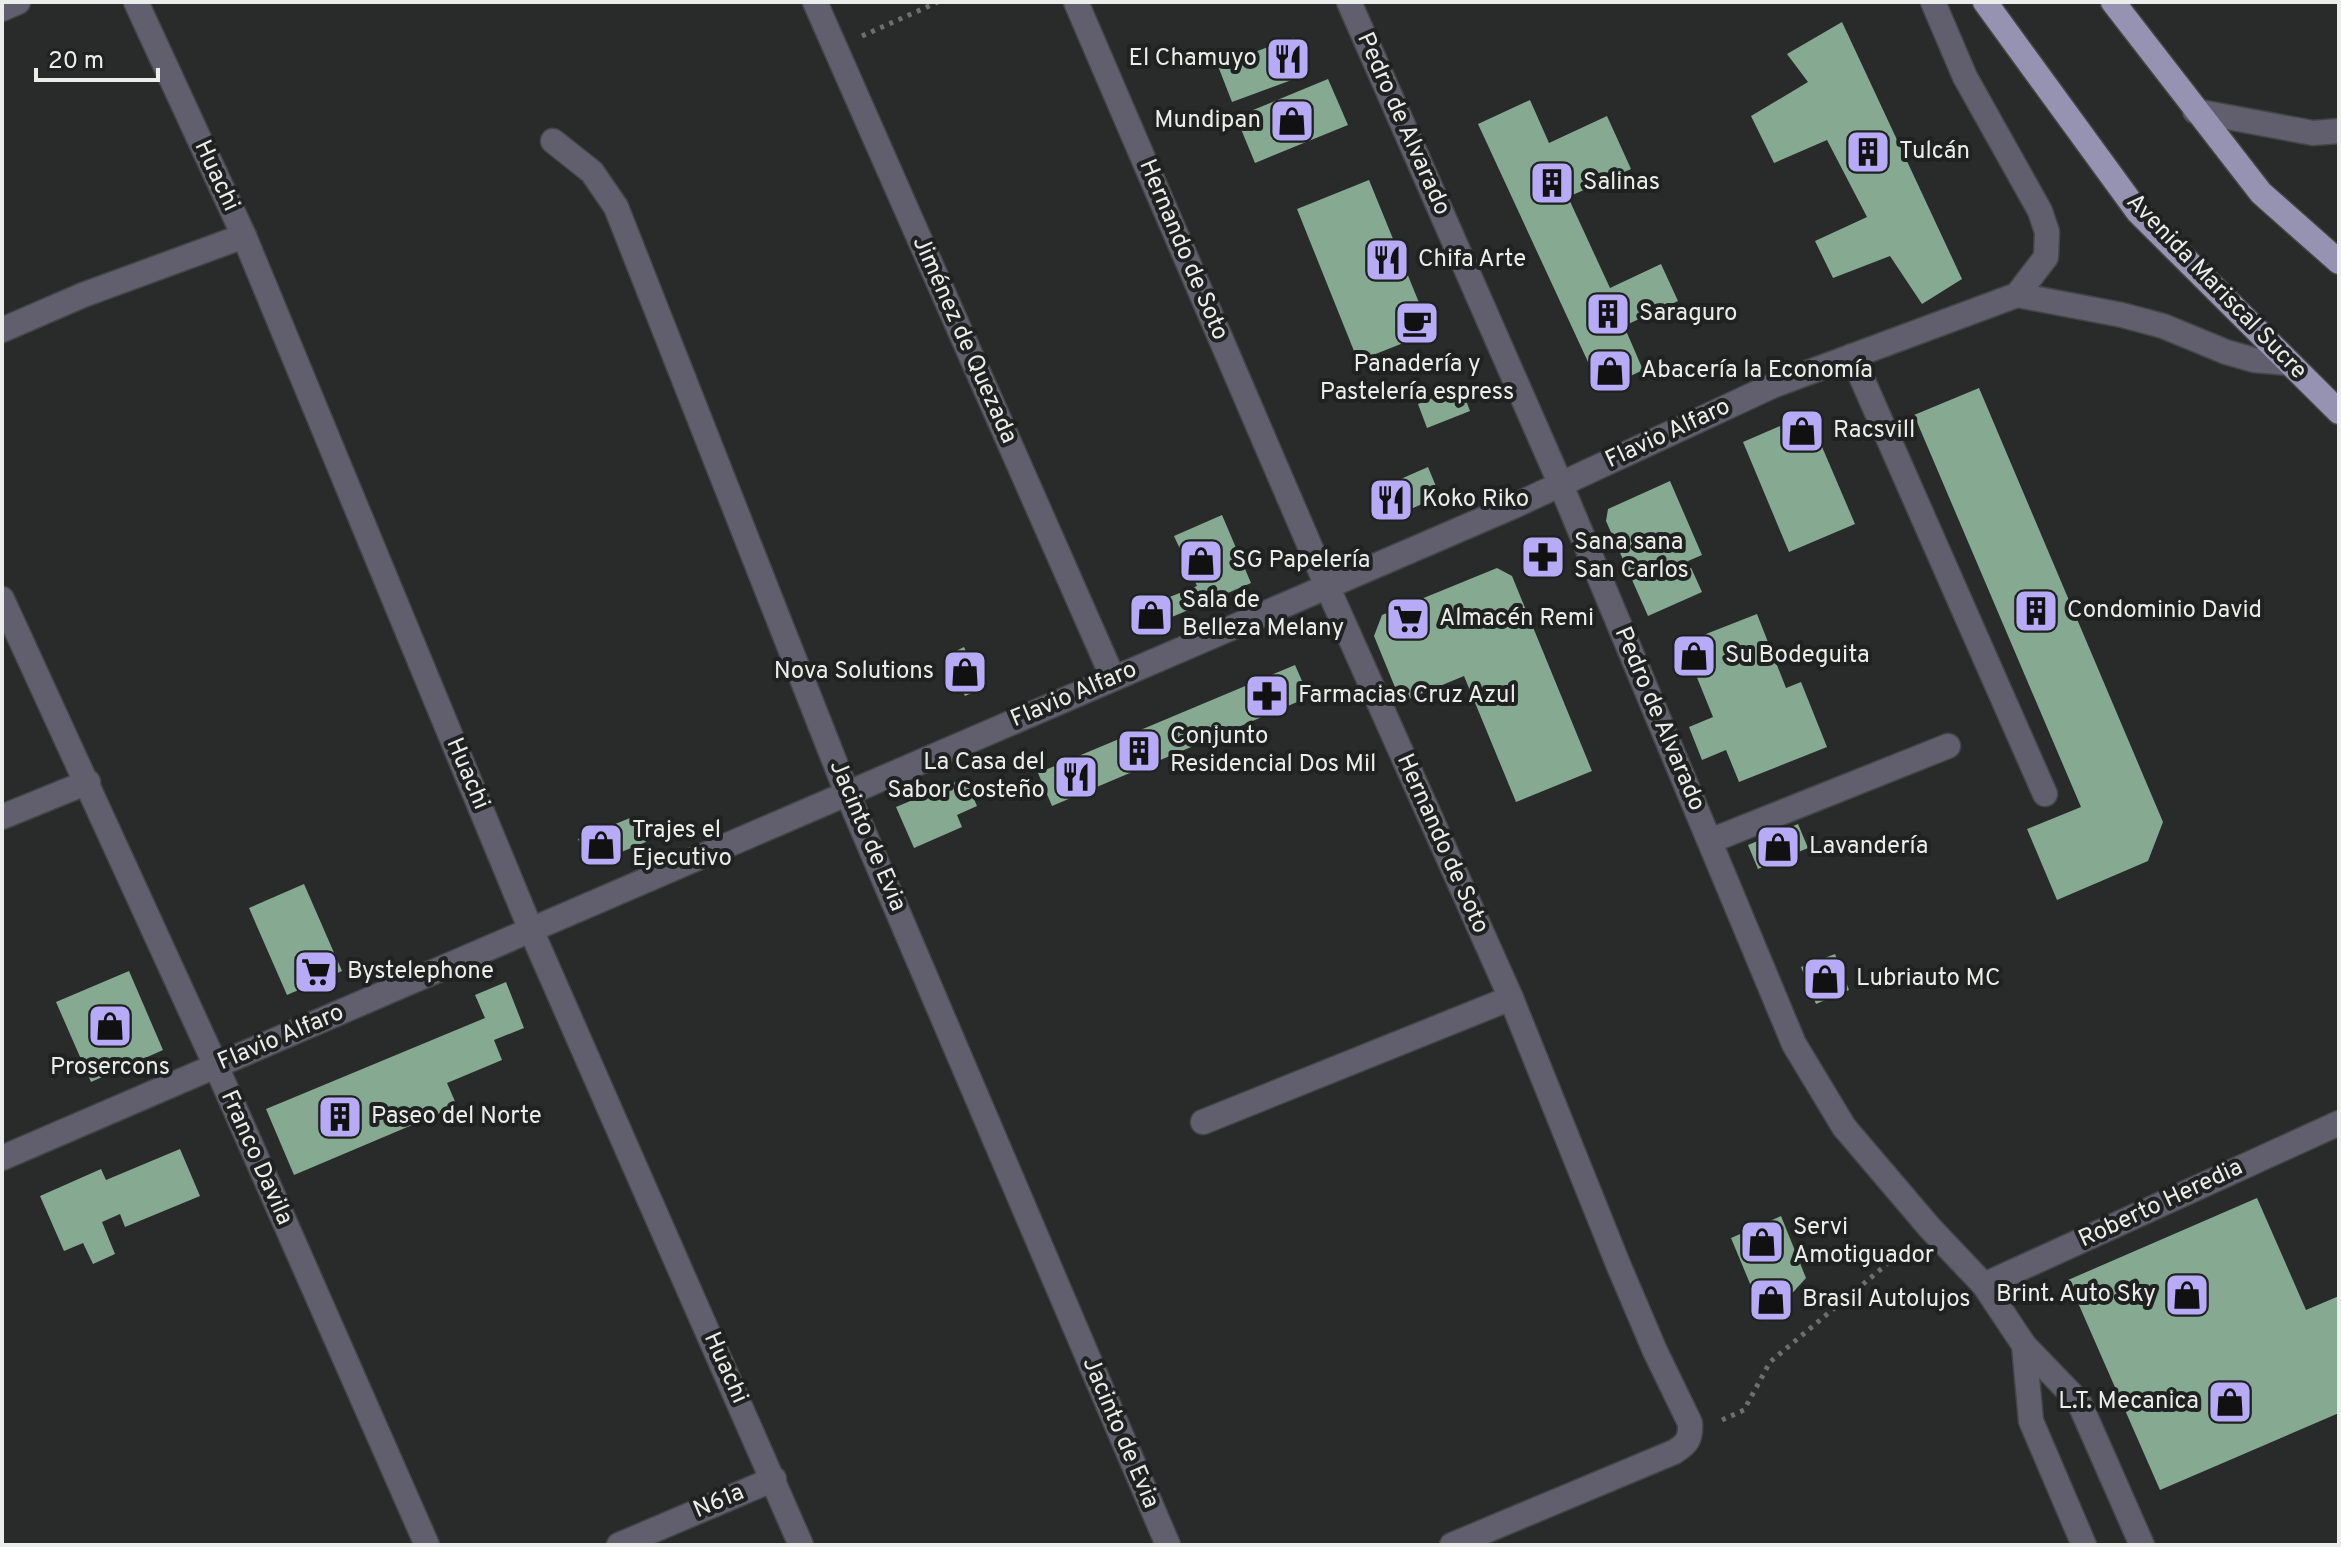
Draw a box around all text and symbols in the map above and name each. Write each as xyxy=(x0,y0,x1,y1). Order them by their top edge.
street label: Pedro de Alvarado xyxy=(1349,28,1457,220)
scale bar xyxy=(36,32,158,82)
restaurant icon: El Chamuyo xyxy=(1264,35,1312,83)
place label: El Chamuyo xyxy=(1129,44,1257,74)
text: 20 m xyxy=(48,47,104,77)
shop icon: Mundipan xyxy=(1268,97,1316,145)
place label: Mundipan xyxy=(1154,106,1261,136)
building icon: Tulcán xyxy=(1844,128,1892,176)
street label: Huachi xyxy=(187,136,245,216)
place label: Tulcán xyxy=(1899,137,1970,167)
street label: Hernando de Soto xyxy=(1131,155,1235,345)
building icon: Salinas xyxy=(1528,159,1576,207)
place label: Salinas xyxy=(1583,168,1660,198)
street label: Avenida Mariscal Sucre xyxy=(2119,188,2313,386)
street label: Jiménez de Quezada xyxy=(905,232,1023,448)
restaurant icon: Chifa Arte xyxy=(1363,236,1411,284)
place label: Chifa Arte xyxy=(1418,245,1526,275)
building icon: Saraguro xyxy=(1584,290,1632,338)
cafe icon: Panadería y Pastelería espress xyxy=(1393,299,1441,347)
place label: Saraguro xyxy=(1639,299,1737,329)
shop icon: Abacería la Economía xyxy=(1586,347,1634,395)
place label: Panadería y Pastelería espress xyxy=(1320,350,1514,408)
place label: Abacería la Economía xyxy=(1641,356,1873,386)
street label: Flavio Alfaro xyxy=(1601,392,1735,476)
shop icon: Racsvill xyxy=(1778,407,1826,455)
place label: Racsvill xyxy=(1833,416,1915,446)
restaurant icon: Koko Riko xyxy=(1367,476,1415,524)
place label: Koko Riko xyxy=(1422,485,1529,515)
place label: Sana sana San Carlos xyxy=(1574,528,1689,586)
pharmacy icon: Sana sana San Carlos xyxy=(1519,533,1567,581)
shop icon: SG Papelería xyxy=(1177,537,1225,585)
place label: SG Papelería xyxy=(1232,546,1370,576)
place label: Sala de Belleza Melany xyxy=(1182,586,1344,644)
building icon: Condominio David xyxy=(2012,587,2060,635)
shop icon: Sala de Belleza Melany xyxy=(1127,591,1175,639)
supermarket icon: Almacén Remi xyxy=(1384,595,1432,643)
place label: Condominio David xyxy=(2067,596,2262,626)
place label: Almacén Remi xyxy=(1439,604,1594,634)
street label: Pedro de Alvarado xyxy=(1607,623,1711,815)
shop icon: Su Bodeguita xyxy=(1670,632,1718,680)
place label: Su Bodeguita xyxy=(1725,641,1870,671)
shop icon: Nova Solutions xyxy=(941,648,989,696)
street label: Flavio Alfaro xyxy=(1006,655,1142,735)
place label: Nova Solutions xyxy=(774,657,934,687)
pharmacy icon: Farmacias Cruz Azul xyxy=(1243,672,1291,720)
place label: Farmacias Cruz Azul xyxy=(1298,681,1516,711)
place label: Conjunto Residencial Dos Mil xyxy=(1170,722,1376,780)
building icon: Conjunto Residencial Dos Mil xyxy=(1115,727,1163,775)
street label: Huachi xyxy=(439,734,495,814)
place label: La Casa del Sabor Costeño xyxy=(887,748,1045,806)
street label: Hernando de Soto xyxy=(1389,749,1495,939)
restaurant icon: La Casa del Sabor Costeño xyxy=(1052,753,1100,801)
street label: Jacinto de Evia xyxy=(822,756,912,916)
place label: Trajes el Ejecutivo xyxy=(632,816,732,874)
shop icon: Trajes el Ejecutivo xyxy=(577,821,625,869)
shop icon: Lavandería xyxy=(1754,823,1802,871)
place label: Lavandería xyxy=(1809,832,1928,862)
supermarket icon: Bystelephone xyxy=(292,948,340,996)
shop icon: Lubriauto MC xyxy=(1801,955,1849,1003)
place label: Bystelephone xyxy=(347,957,494,987)
place label: Lubriauto MC xyxy=(1856,964,2000,994)
street label: Flavio Alfaro xyxy=(213,998,349,1078)
shop icon: Prosercons xyxy=(86,1002,134,1050)
place label: Prosercons xyxy=(50,1053,170,1083)
street label: Franco Davila xyxy=(213,1086,299,1230)
building icon: Paseo del Norte xyxy=(316,1093,364,1141)
place label: Paseo del Norte xyxy=(371,1102,542,1132)
street label: Roberto Heredia xyxy=(2074,1153,2248,1255)
place label: Servi Amotiguador xyxy=(1793,1213,1934,1271)
shop icon: Servi Amotiguador xyxy=(1738,1218,1786,1266)
shop icon: Brint. Auto Sky xyxy=(2163,1271,2211,1319)
shop icon: Brasil Autolujos xyxy=(1747,1276,1795,1324)
place label: Brint. Auto Sky xyxy=(1996,1280,2156,1310)
place label: Brasil Autolujos xyxy=(1802,1285,1971,1315)
street label: Huachi xyxy=(696,1328,754,1408)
street label: Jacinto de Evia xyxy=(1075,1353,1165,1513)
shop icon: L.T. Mecanica xyxy=(2206,1378,2254,1426)
place label: L.T. Mecanica xyxy=(2058,1387,2199,1417)
street label: N61a xyxy=(689,1478,749,1526)

